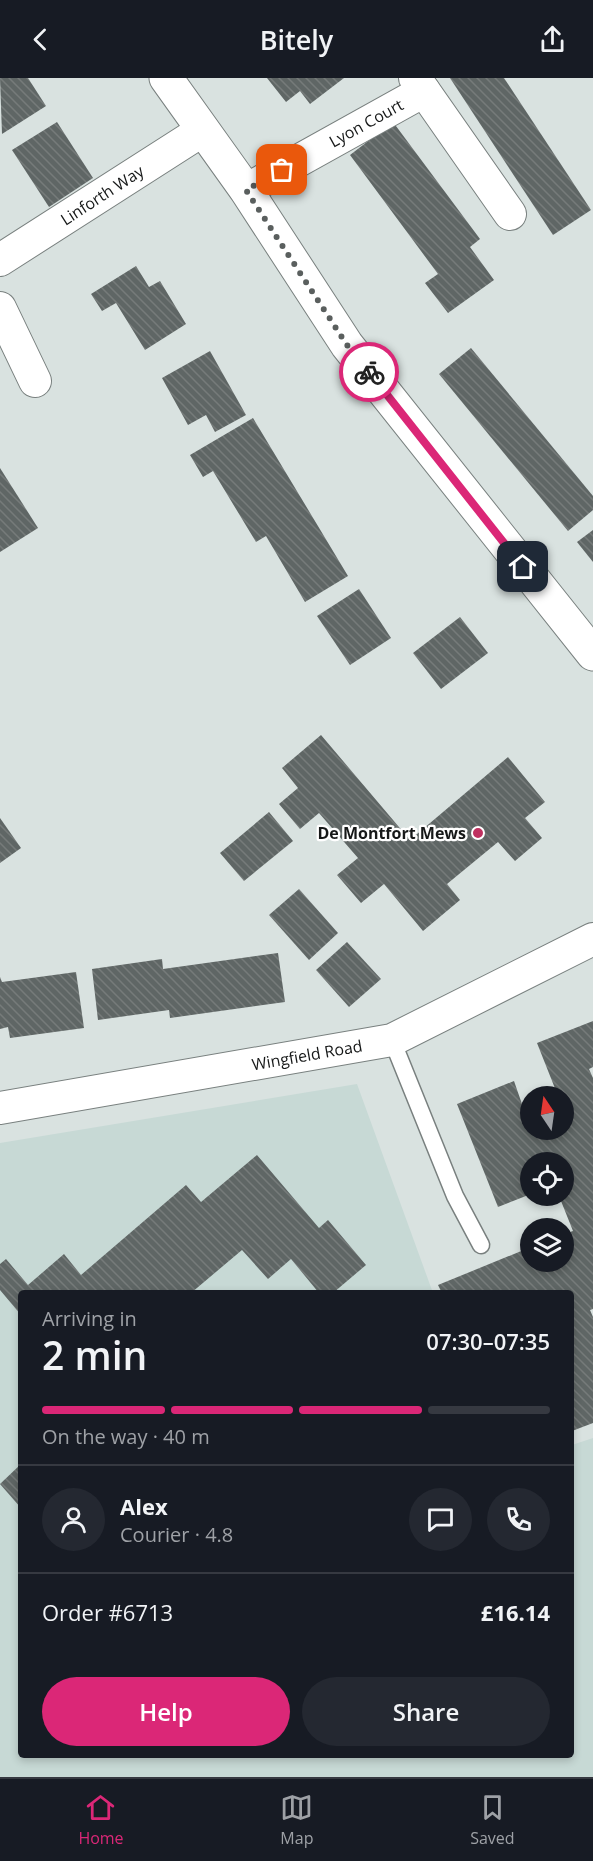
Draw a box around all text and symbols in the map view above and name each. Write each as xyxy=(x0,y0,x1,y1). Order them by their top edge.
text: Bitely xyxy=(260,21,333,58)
icon: back xyxy=(24,23,57,56)
icon: share xyxy=(536,23,569,56)
street label: Lyon Court xyxy=(325,93,407,152)
pin xyxy=(256,144,307,195)
icon: bag xyxy=(265,153,298,186)
street label: Linforth Way xyxy=(56,159,149,230)
courier xyxy=(339,342,399,402)
icon: bike xyxy=(353,356,386,389)
pin xyxy=(497,541,548,592)
icon: home xyxy=(506,550,539,583)
place label: De Montfort Mews xyxy=(317,822,466,844)
marker: De Montfort Mews xyxy=(471,826,485,840)
street label: Wingfield Road xyxy=(250,1034,364,1076)
north arrow xyxy=(520,1086,574,1140)
map controls xyxy=(520,1086,574,1272)
button: locate xyxy=(520,1152,574,1206)
button: layers xyxy=(520,1218,574,1272)
text: Arriving in xyxy=(42,1305,137,1332)
text: 07:30–07:35 xyxy=(426,1326,550,1356)
text: 2 min xyxy=(42,1328,147,1381)
text: On the way · 40 m xyxy=(42,1423,210,1450)
button: person xyxy=(42,1488,105,1551)
button: chat xyxy=(409,1488,472,1551)
button: phone xyxy=(487,1488,550,1551)
text: Alex xyxy=(120,1491,168,1521)
text: Courier · 4.8 xyxy=(120,1521,233,1548)
text: Order #6713 xyxy=(42,1597,173,1627)
text: £16.14 xyxy=(481,1597,550,1627)
button: Help xyxy=(42,1677,290,1746)
button: Share xyxy=(302,1677,550,1746)
tab: Home xyxy=(78,1791,124,1849)
tab: Map xyxy=(280,1791,313,1849)
tab: Saved xyxy=(470,1791,515,1849)

